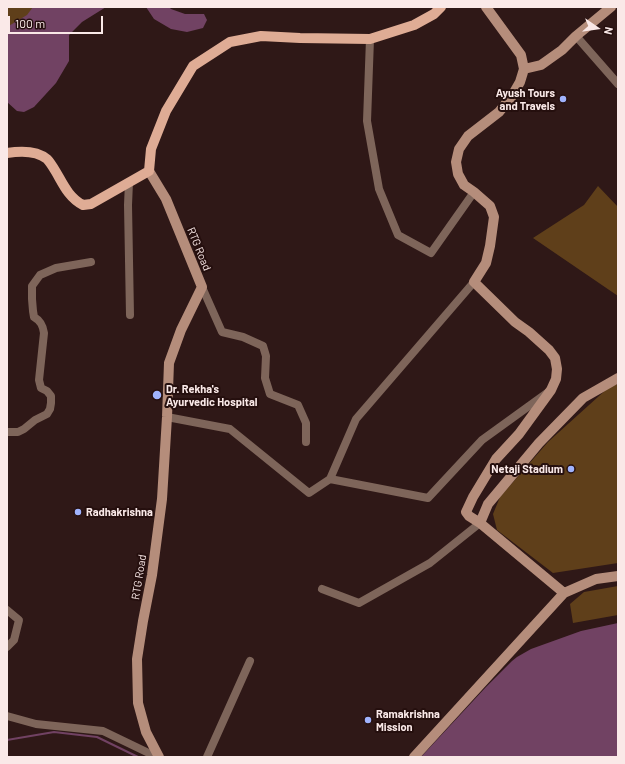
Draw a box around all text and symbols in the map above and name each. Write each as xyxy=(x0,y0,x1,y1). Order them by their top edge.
scale bar xyxy=(10,8,105,34)
north arrow xyxy=(577,8,617,48)
text: 100 m xyxy=(15,16,45,30)
text: N xyxy=(602,26,616,36)
place label: Ayush Tours and Travels xyxy=(496,86,555,112)
marker: Ayush Tours and Travels xyxy=(558,94,568,104)
street label: RTG Road xyxy=(184,225,214,273)
place label: Dr. Rekha's Ayurvedic Hospital xyxy=(166,382,257,408)
marker: Dr. Rekha's Ayurvedic Hospital xyxy=(151,389,163,401)
place label: Netaji Stadium xyxy=(491,462,563,476)
marker: Netaji Stadium xyxy=(566,464,576,474)
place label: Radhakrishna xyxy=(86,505,153,519)
marker: Radhakrishna xyxy=(73,507,83,517)
street label: RTG Road xyxy=(129,553,149,601)
place label: Ramakrishna Mission xyxy=(376,707,440,733)
marker: Ramakrishna Mission xyxy=(363,715,373,725)

